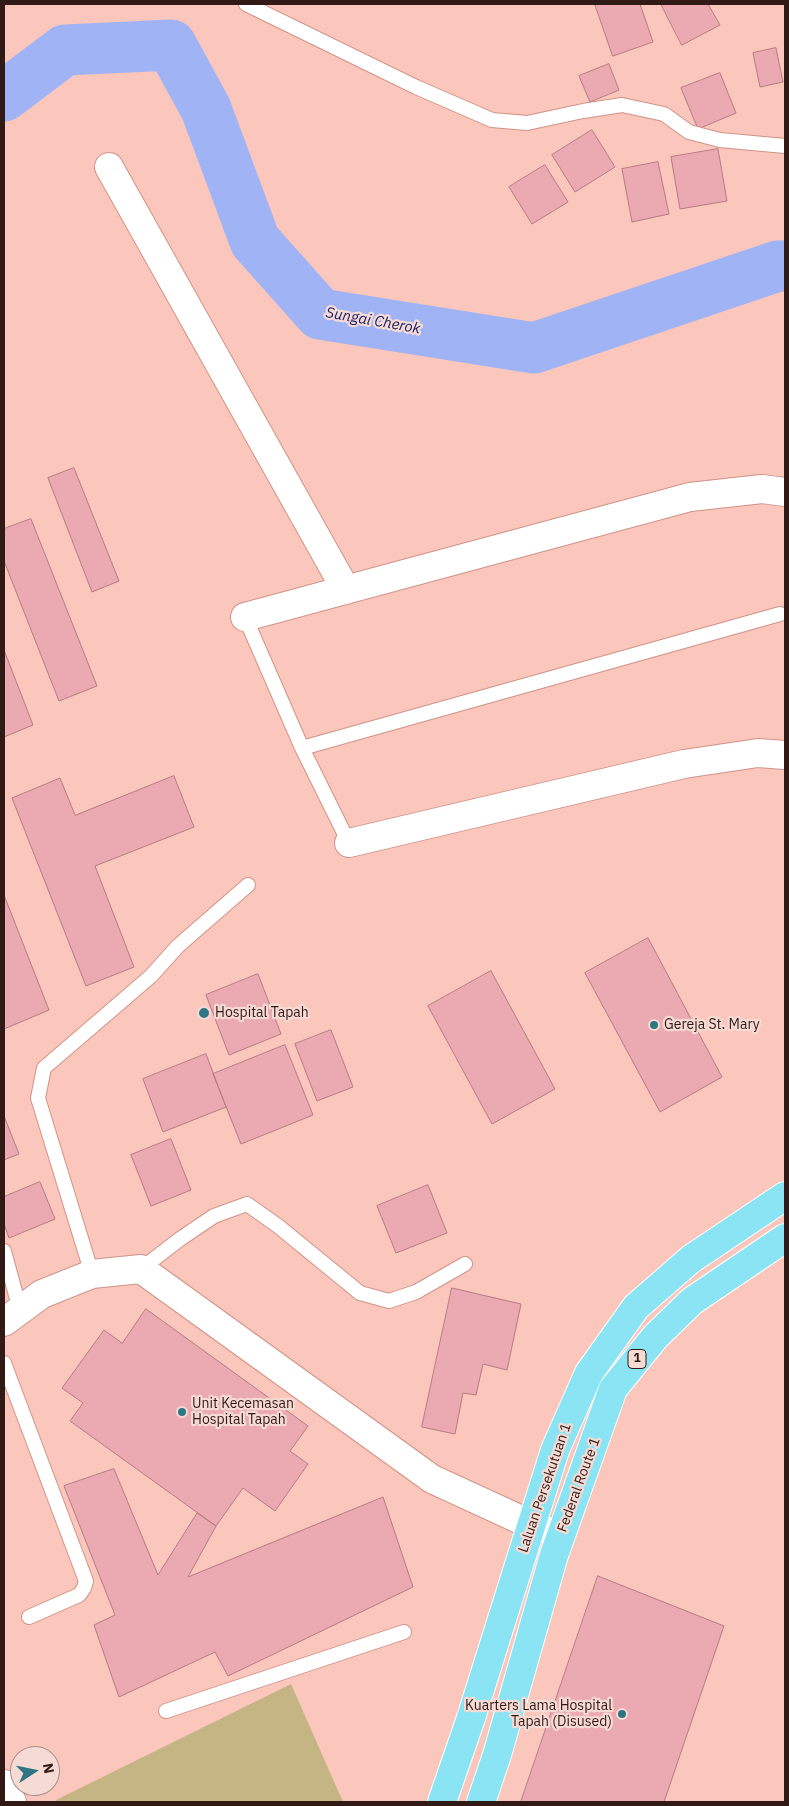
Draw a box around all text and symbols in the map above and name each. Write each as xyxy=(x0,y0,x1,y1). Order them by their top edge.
water label: Sungai Cherok xyxy=(324,304,422,338)
place label: Hospital Tapah xyxy=(215,1005,309,1021)
marker: Hospital Tapah xyxy=(197,1006,211,1020)
place label: Gereja St. Mary xyxy=(664,1017,760,1033)
marker: Gereja St. Mary xyxy=(648,1019,660,1031)
road number: 1 xyxy=(628,1350,646,1368)
place label: Unit Kecemasan Hospital Tapah xyxy=(192,1396,294,1428)
marker: Unit Kecemasan Hospital Tapah xyxy=(176,1406,188,1418)
street label: Laluan Persekutuan 1 xyxy=(515,1421,575,1555)
street label: Federal Route 1 xyxy=(554,1435,604,1535)
place label: Kuarters Lama Hospital Tapah (Disused) xyxy=(465,1698,612,1730)
marker: Kuarters Lama Hospital Tapah (Disused) xyxy=(616,1708,628,1720)
north arrow xyxy=(10,1746,60,1796)
text: N xyxy=(39,1762,59,1775)

